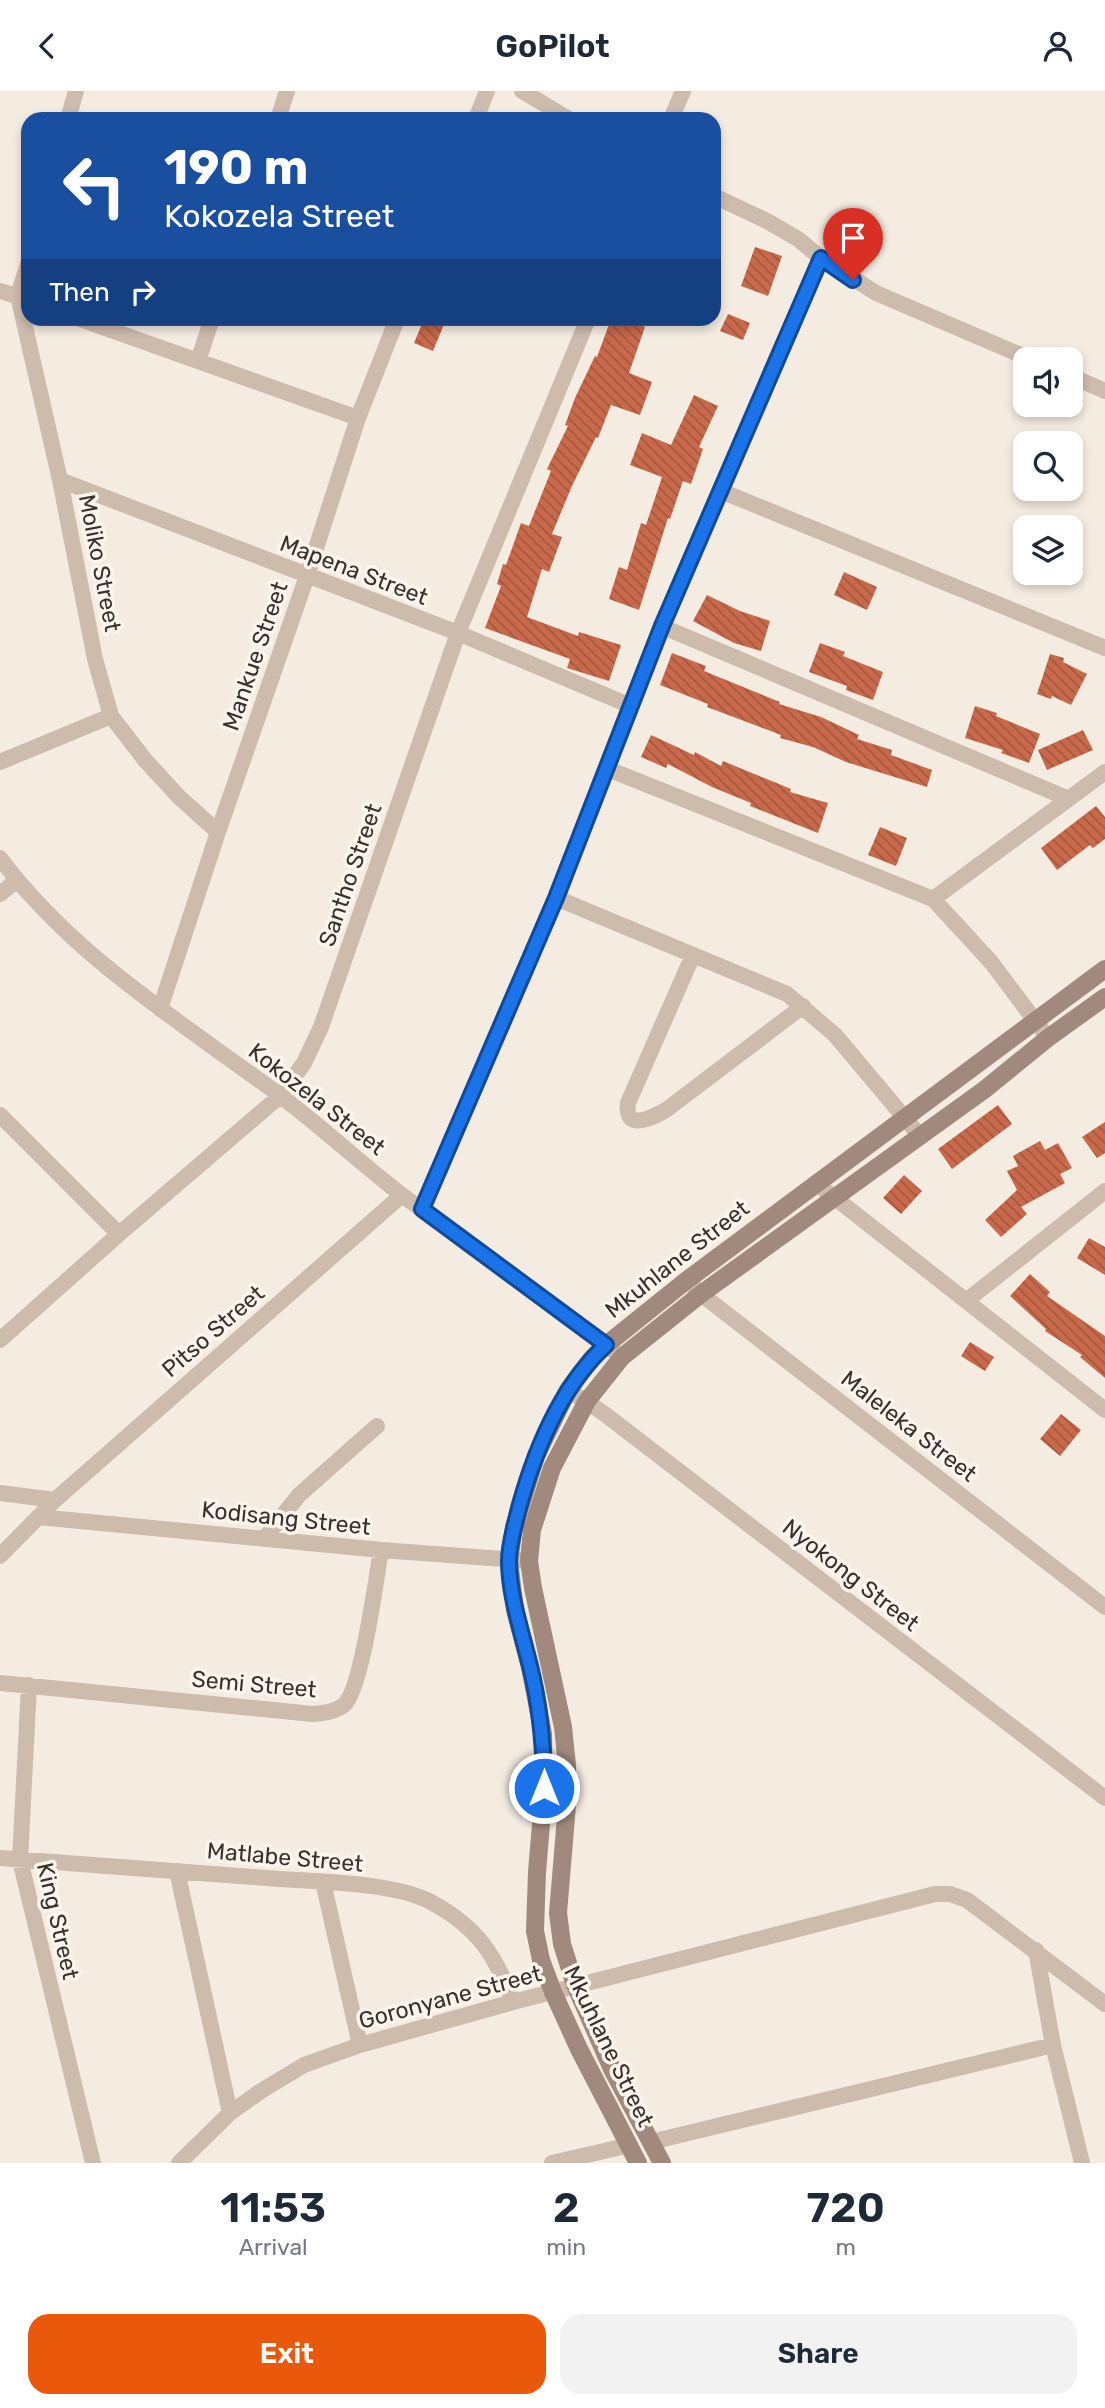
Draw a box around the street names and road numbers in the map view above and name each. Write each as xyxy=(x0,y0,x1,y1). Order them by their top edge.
street label: Moliko Street xyxy=(73,492,127,634)
street label: Mapena Street xyxy=(276,529,432,611)
street label: Mankue Street xyxy=(216,578,294,734)
street label: Santho Street xyxy=(312,800,388,950)
street label: Kokozela Street xyxy=(243,1037,391,1161)
street label: Mkuhlane Street xyxy=(599,1194,755,1324)
street label: Pitso Street xyxy=(156,1279,270,1383)
street label: Maleleka Street xyxy=(836,1364,982,1488)
street label: Kodisang Street xyxy=(200,1495,372,1541)
street label: Nyokong Street xyxy=(777,1513,925,1637)
street label: Semi Street xyxy=(190,1665,318,1703)
street label: Matlabe Street xyxy=(206,1836,364,1878)
street label: King Street xyxy=(31,1860,85,1982)
street label: Goronyane Street xyxy=(356,1959,544,2035)
street label: Mkuhlane Street xyxy=(558,1961,660,2131)

